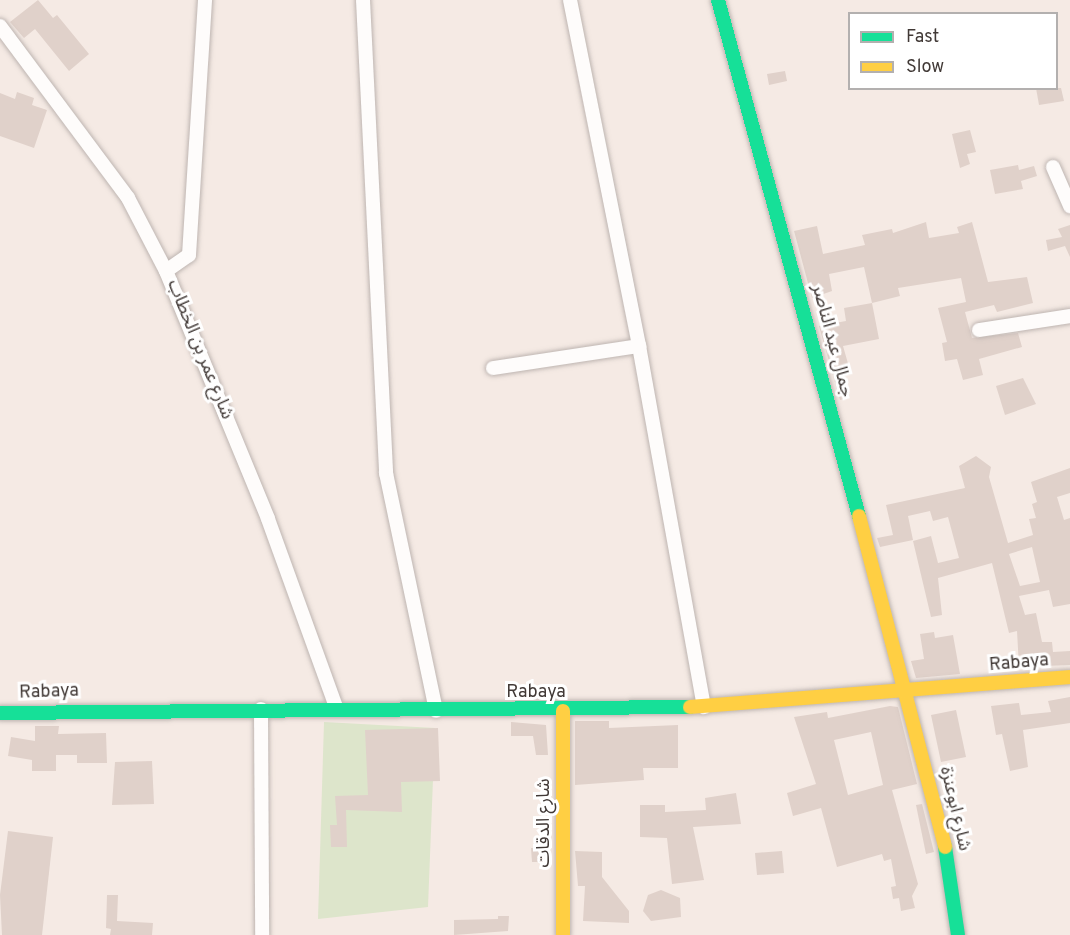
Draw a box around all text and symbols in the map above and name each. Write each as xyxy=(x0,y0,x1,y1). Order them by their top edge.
legend xyxy=(848,12,1058,90)
text: Fast xyxy=(906,26,939,49)
text: Slow xyxy=(906,56,944,79)
street label: شارع عمر بن الخطاب xyxy=(161,277,237,423)
street label: جمال عبد الناصر xyxy=(806,282,856,400)
street label: Rabaya xyxy=(988,651,1050,677)
street label: Rabaya xyxy=(19,681,79,705)
street label: Rabaya xyxy=(506,682,566,704)
street label: شارع ابوعنزة xyxy=(934,765,974,853)
street label: شارع الدقات xyxy=(534,778,556,868)

